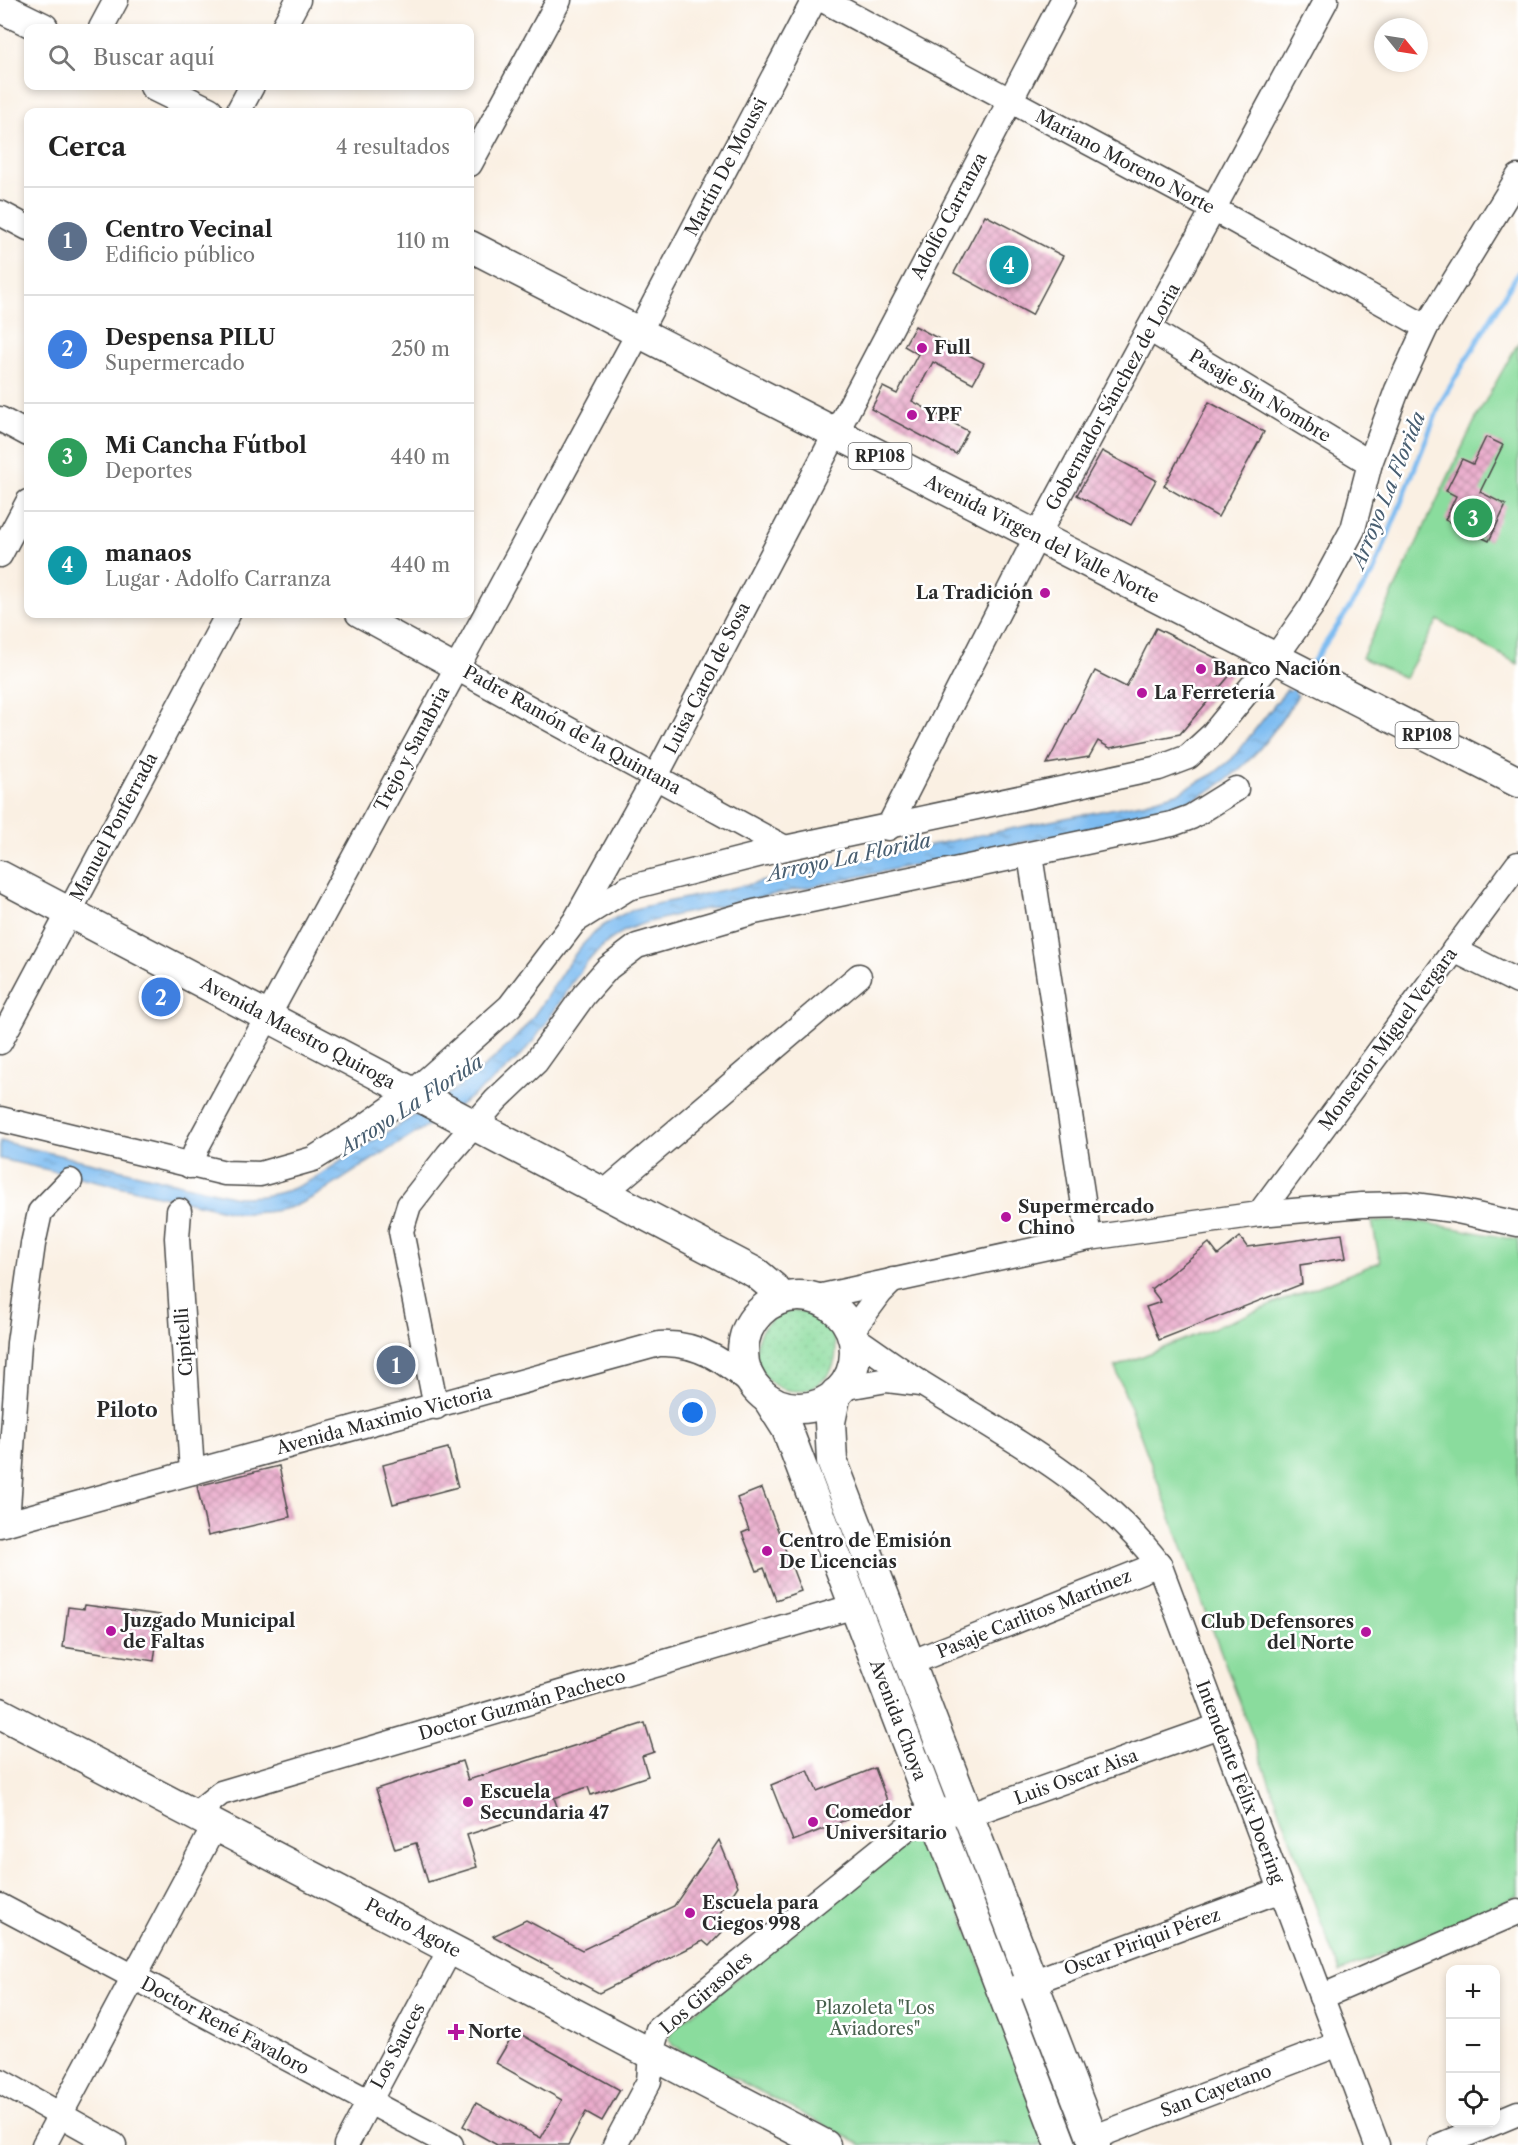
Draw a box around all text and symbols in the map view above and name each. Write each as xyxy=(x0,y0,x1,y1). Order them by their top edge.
north arrow xyxy=(1374,18,1428,72)
search box xyxy=(24,24,474,90)
icon: search xyxy=(45,41,78,74)
text: Buscar aquí xyxy=(93,44,215,71)
street label: Martín De Moussi xyxy=(680,94,772,240)
street label: Mariano Moreno Norte xyxy=(1032,105,1218,219)
text: Cerca xyxy=(48,131,126,163)
text: 4 resultados xyxy=(336,135,450,159)
street label: Adolfo Carranza xyxy=(906,148,992,284)
text: Centro Vecinal xyxy=(105,216,272,243)
text: 1 xyxy=(63,229,72,253)
text: 110 m xyxy=(397,229,450,253)
pin: 4 xyxy=(990,242,1028,288)
text: Edificio público xyxy=(105,243,255,267)
street label: Gobernador Sánchez de Loria xyxy=(1041,279,1185,514)
text: Despensa PILU xyxy=(105,324,276,351)
text: 2 xyxy=(62,337,73,361)
text: 250 m xyxy=(391,337,450,361)
place label: Full xyxy=(934,337,971,359)
marker: Full xyxy=(915,341,929,355)
street label: Pasaje Sin Nombre xyxy=(1185,345,1335,447)
text: Supermercado xyxy=(105,351,245,375)
place label: YPF xyxy=(923,404,962,426)
marker: YPF xyxy=(905,408,919,422)
water label: Arroyo La Florida xyxy=(1345,408,1430,575)
text: Mi Cancha Fútbol xyxy=(105,432,307,459)
road number: RP108 xyxy=(848,443,912,469)
text: 3 xyxy=(62,445,73,469)
text: 440 m xyxy=(390,445,450,469)
text: Deportes xyxy=(105,459,192,483)
street label: Avenida Virgen del Valle Norte xyxy=(920,470,1163,608)
pin: 3 xyxy=(1454,496,1492,540)
text: manaos xyxy=(105,540,192,567)
text: 4 xyxy=(62,553,73,577)
text: 440 m xyxy=(390,553,450,577)
text: Lugar · Adolfo Carranza xyxy=(105,567,331,591)
place label: La Tradición xyxy=(916,582,1034,604)
marker: La Tradición xyxy=(1038,586,1052,600)
street label: Luisa Carol de Sosa xyxy=(659,598,755,757)
place label: Banco Nación xyxy=(1213,658,1341,680)
street label: Padre Ramón de la Quintana xyxy=(459,661,685,799)
marker: Banco Nación xyxy=(1194,662,1208,676)
street label: Trejo y Sanabria xyxy=(370,682,455,815)
place label: La Ferretería xyxy=(1154,682,1276,704)
marker: La Ferretería xyxy=(1135,686,1149,700)
road number: RP108 xyxy=(1396,722,1458,748)
street label: Manuel Ponferrada xyxy=(66,748,163,905)
water label: Arroyo La Florida xyxy=(762,828,933,887)
street label: Monseñor Miguel Vergara xyxy=(1314,943,1462,1135)
street label: Avenida Maestro Quiroga xyxy=(196,972,399,1094)
pin: 2 xyxy=(142,974,180,1020)
water label: Arroyo La Florida xyxy=(332,1049,488,1162)
place label: Supermercado Chino xyxy=(1018,1196,1154,1239)
marker: Supermercado Chino xyxy=(999,1210,1013,1224)
street label: Cipitelli xyxy=(171,1307,197,1377)
pin: 1 xyxy=(376,1342,416,1388)
street label: Avenida Maximio Victoria xyxy=(273,1381,495,1460)
district label: Piloto xyxy=(96,1398,158,1422)
your location xyxy=(678,1398,707,1427)
place label: Centro de Emisión De Licencias xyxy=(779,1530,952,1573)
marker: Centro de Emisión De Licencias xyxy=(760,1544,774,1558)
street label: Pasaje Carlitos Martínez xyxy=(934,1565,1134,1663)
place label: Juzgado Municipal de Faltas xyxy=(120,1610,295,1653)
place label: Club Defensores del Norte xyxy=(1201,1611,1354,1654)
marker: Juzgado Municipal de Faltas xyxy=(104,1624,118,1638)
marker: Club Defensores del Norte xyxy=(1359,1625,1373,1639)
street label: Avenida Choya xyxy=(864,1655,931,1784)
street label: Doctor Guzmán Pacheco xyxy=(416,1665,628,1745)
street label: Intendente Félix Doering xyxy=(1191,1677,1289,1887)
street label: Luis Oscar Aisa xyxy=(1011,1744,1141,1810)
place label: Escuela Secundaria 47 xyxy=(480,1781,609,1824)
marker: Escuela Secundaria 47 xyxy=(461,1795,475,1809)
place label: Comedor Universitario xyxy=(825,1801,947,1844)
marker: Comedor Universitario xyxy=(806,1815,820,1829)
place label: Escuela para Ciegos 998 xyxy=(702,1892,819,1935)
street label: Pedro Agote xyxy=(361,1894,465,1962)
street label: Oscar Piriqui Pérez xyxy=(1061,1904,1223,1980)
marker: Escuela para Ciegos 998 xyxy=(683,1906,697,1920)
street label: Los Girasoles xyxy=(656,1947,756,2039)
map controls xyxy=(1446,1965,1500,2127)
button: + xyxy=(1446,1965,1500,2019)
street label: Doctor René Favaloro xyxy=(137,1972,313,2080)
park label: Plazoleta "Los Aviadores" xyxy=(815,1997,935,2040)
street label: Los Sauces xyxy=(366,1999,430,2093)
button: − xyxy=(1446,2019,1500,2073)
place label: Norte xyxy=(468,2021,522,2043)
marker: Norte xyxy=(449,2025,463,2039)
street label: San Cayetano xyxy=(1157,2060,1275,2122)
button: locate xyxy=(1446,2073,1500,2127)

